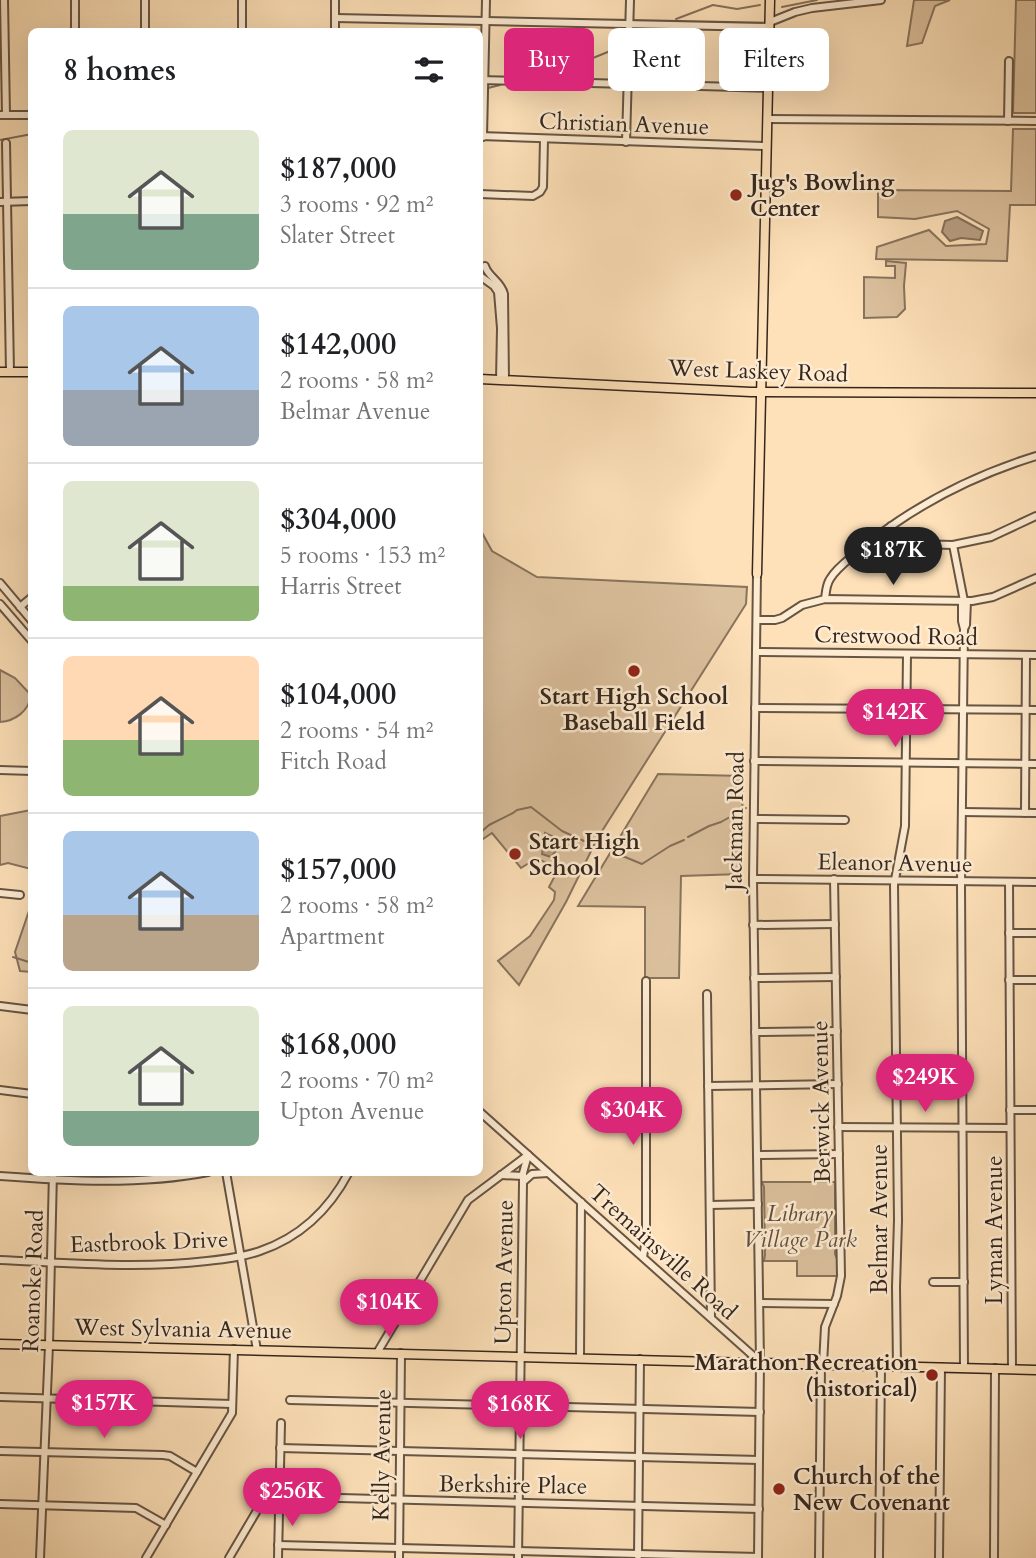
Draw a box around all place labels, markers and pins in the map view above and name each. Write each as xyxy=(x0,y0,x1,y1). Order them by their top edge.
place label: Jug's Bowling Center xyxy=(747,167,895,224)
marker: Jug's Bowling Center xyxy=(728,187,744,203)
pin: $187K xyxy=(844,528,942,587)
marker: Start High School Baseball Field xyxy=(626,663,642,679)
place label: Start High School Baseball Field xyxy=(540,681,728,738)
pin: $142K xyxy=(846,690,944,749)
place label: Start High School xyxy=(529,826,640,883)
marker: Start High School xyxy=(507,846,523,862)
pin: $249K xyxy=(876,1054,974,1114)
pin: $304K xyxy=(584,1088,682,1147)
pin: $104K xyxy=(340,1280,438,1339)
place label: Marathon Recreation (historical) xyxy=(695,1347,918,1404)
marker: Marathon Recreation (historical) xyxy=(924,1367,940,1383)
pin: $157K xyxy=(55,1380,153,1440)
pin: $168K xyxy=(471,1382,569,1441)
place label: Church of the New Covenant xyxy=(793,1461,950,1518)
pin: $256K xyxy=(243,1468,341,1528)
marker: Church of the New Covenant xyxy=(771,1481,787,1497)

